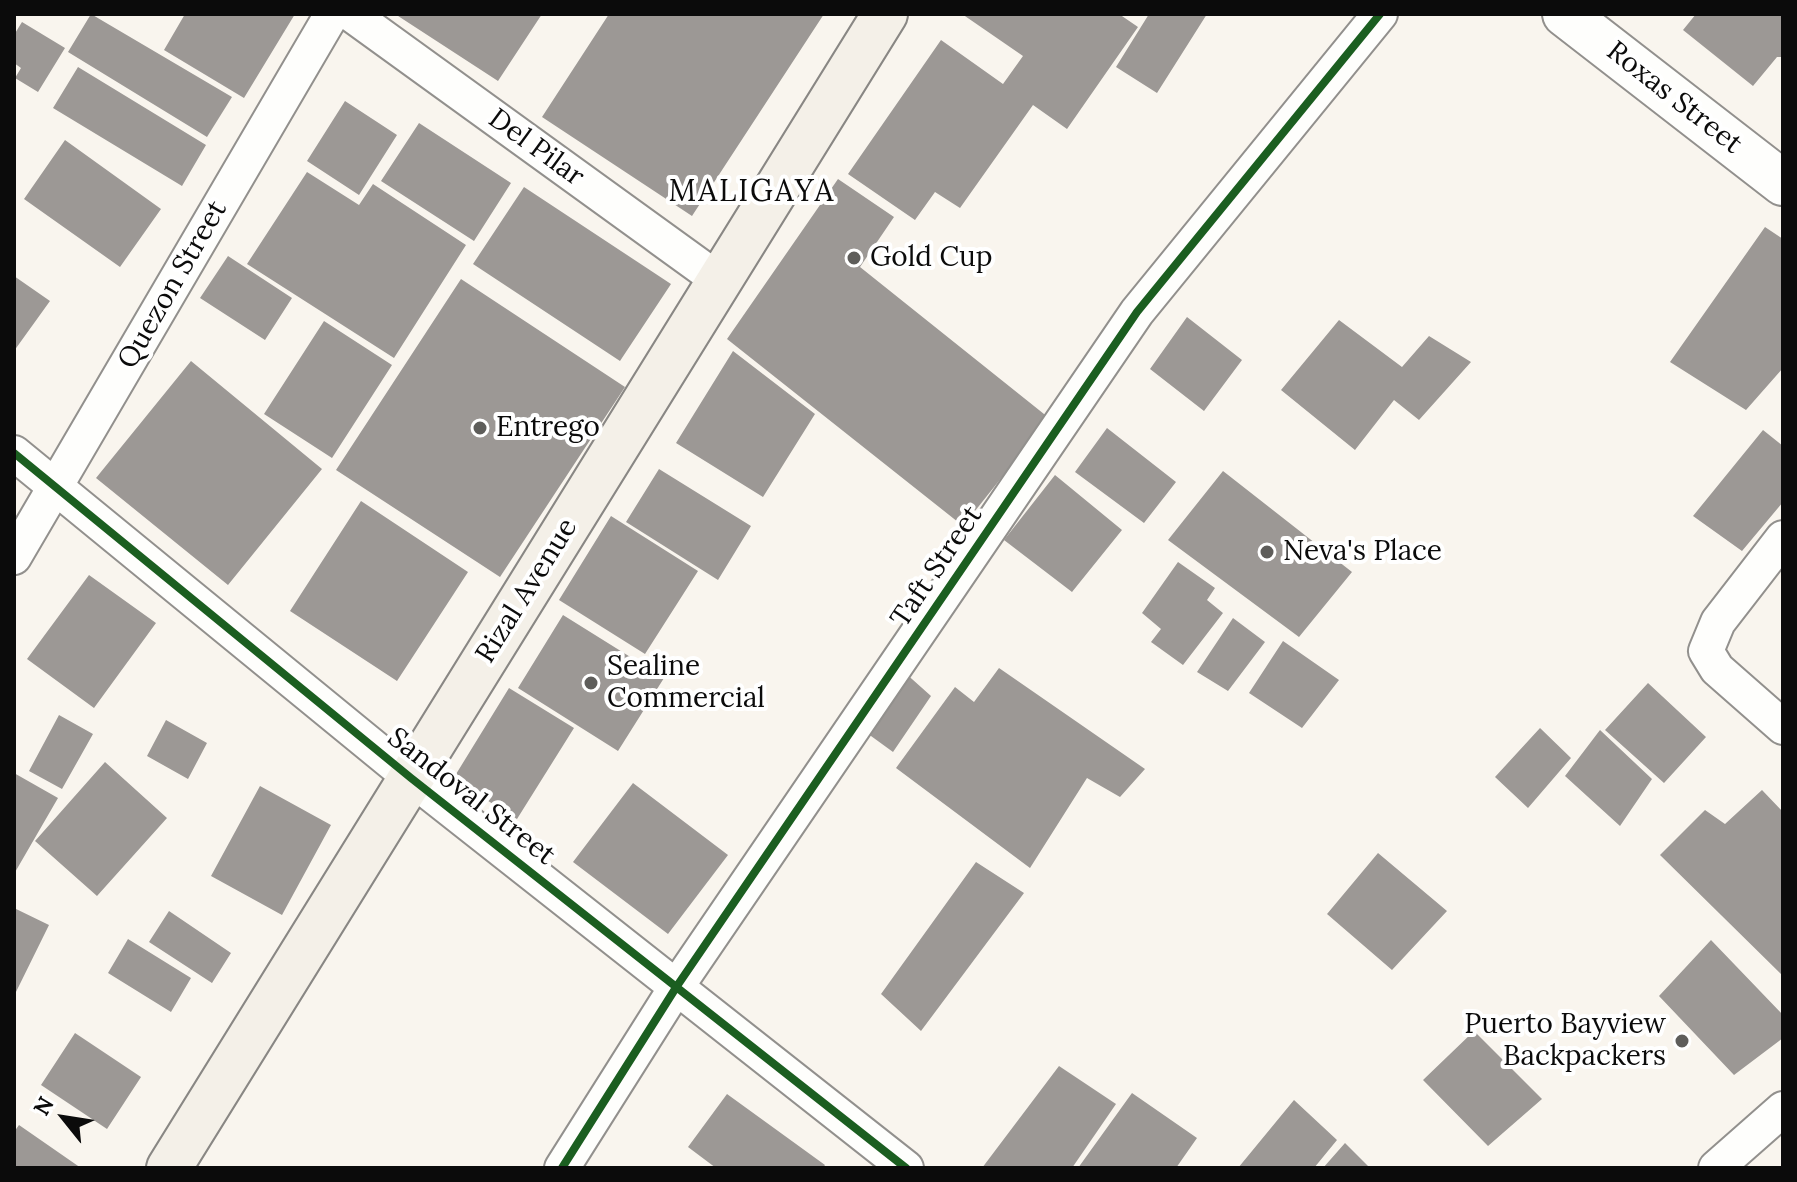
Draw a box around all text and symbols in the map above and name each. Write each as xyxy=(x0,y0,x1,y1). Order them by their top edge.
street label: Roxas Street xyxy=(1600,35,1748,161)
street label: Del Pilar xyxy=(482,102,590,194)
district label: MALIGAYA xyxy=(669,174,835,210)
street label: Quezon Street xyxy=(111,195,235,375)
place label: Gold Cup xyxy=(870,241,992,275)
marker: Gold Cup xyxy=(845,249,863,267)
place label: Entrego xyxy=(496,411,600,445)
marker: Entrego xyxy=(471,419,489,437)
street label: Taft Street xyxy=(884,500,990,634)
street label: Rizal Avenue xyxy=(469,512,585,670)
place label: Neva's Place xyxy=(1283,535,1442,569)
marker: Neva's Place xyxy=(1258,543,1276,561)
place label: Sealine Commercial xyxy=(607,650,765,716)
marker: Sealine Commercial xyxy=(582,674,600,692)
street label: Sandoval Street xyxy=(381,721,561,873)
place label: Puerto Bayview Backpackers xyxy=(1464,1008,1666,1074)
marker: Puerto Bayview Backpackers xyxy=(1673,1032,1691,1050)
north arrow xyxy=(24,1078,104,1158)
text: N xyxy=(27,1092,60,1120)

